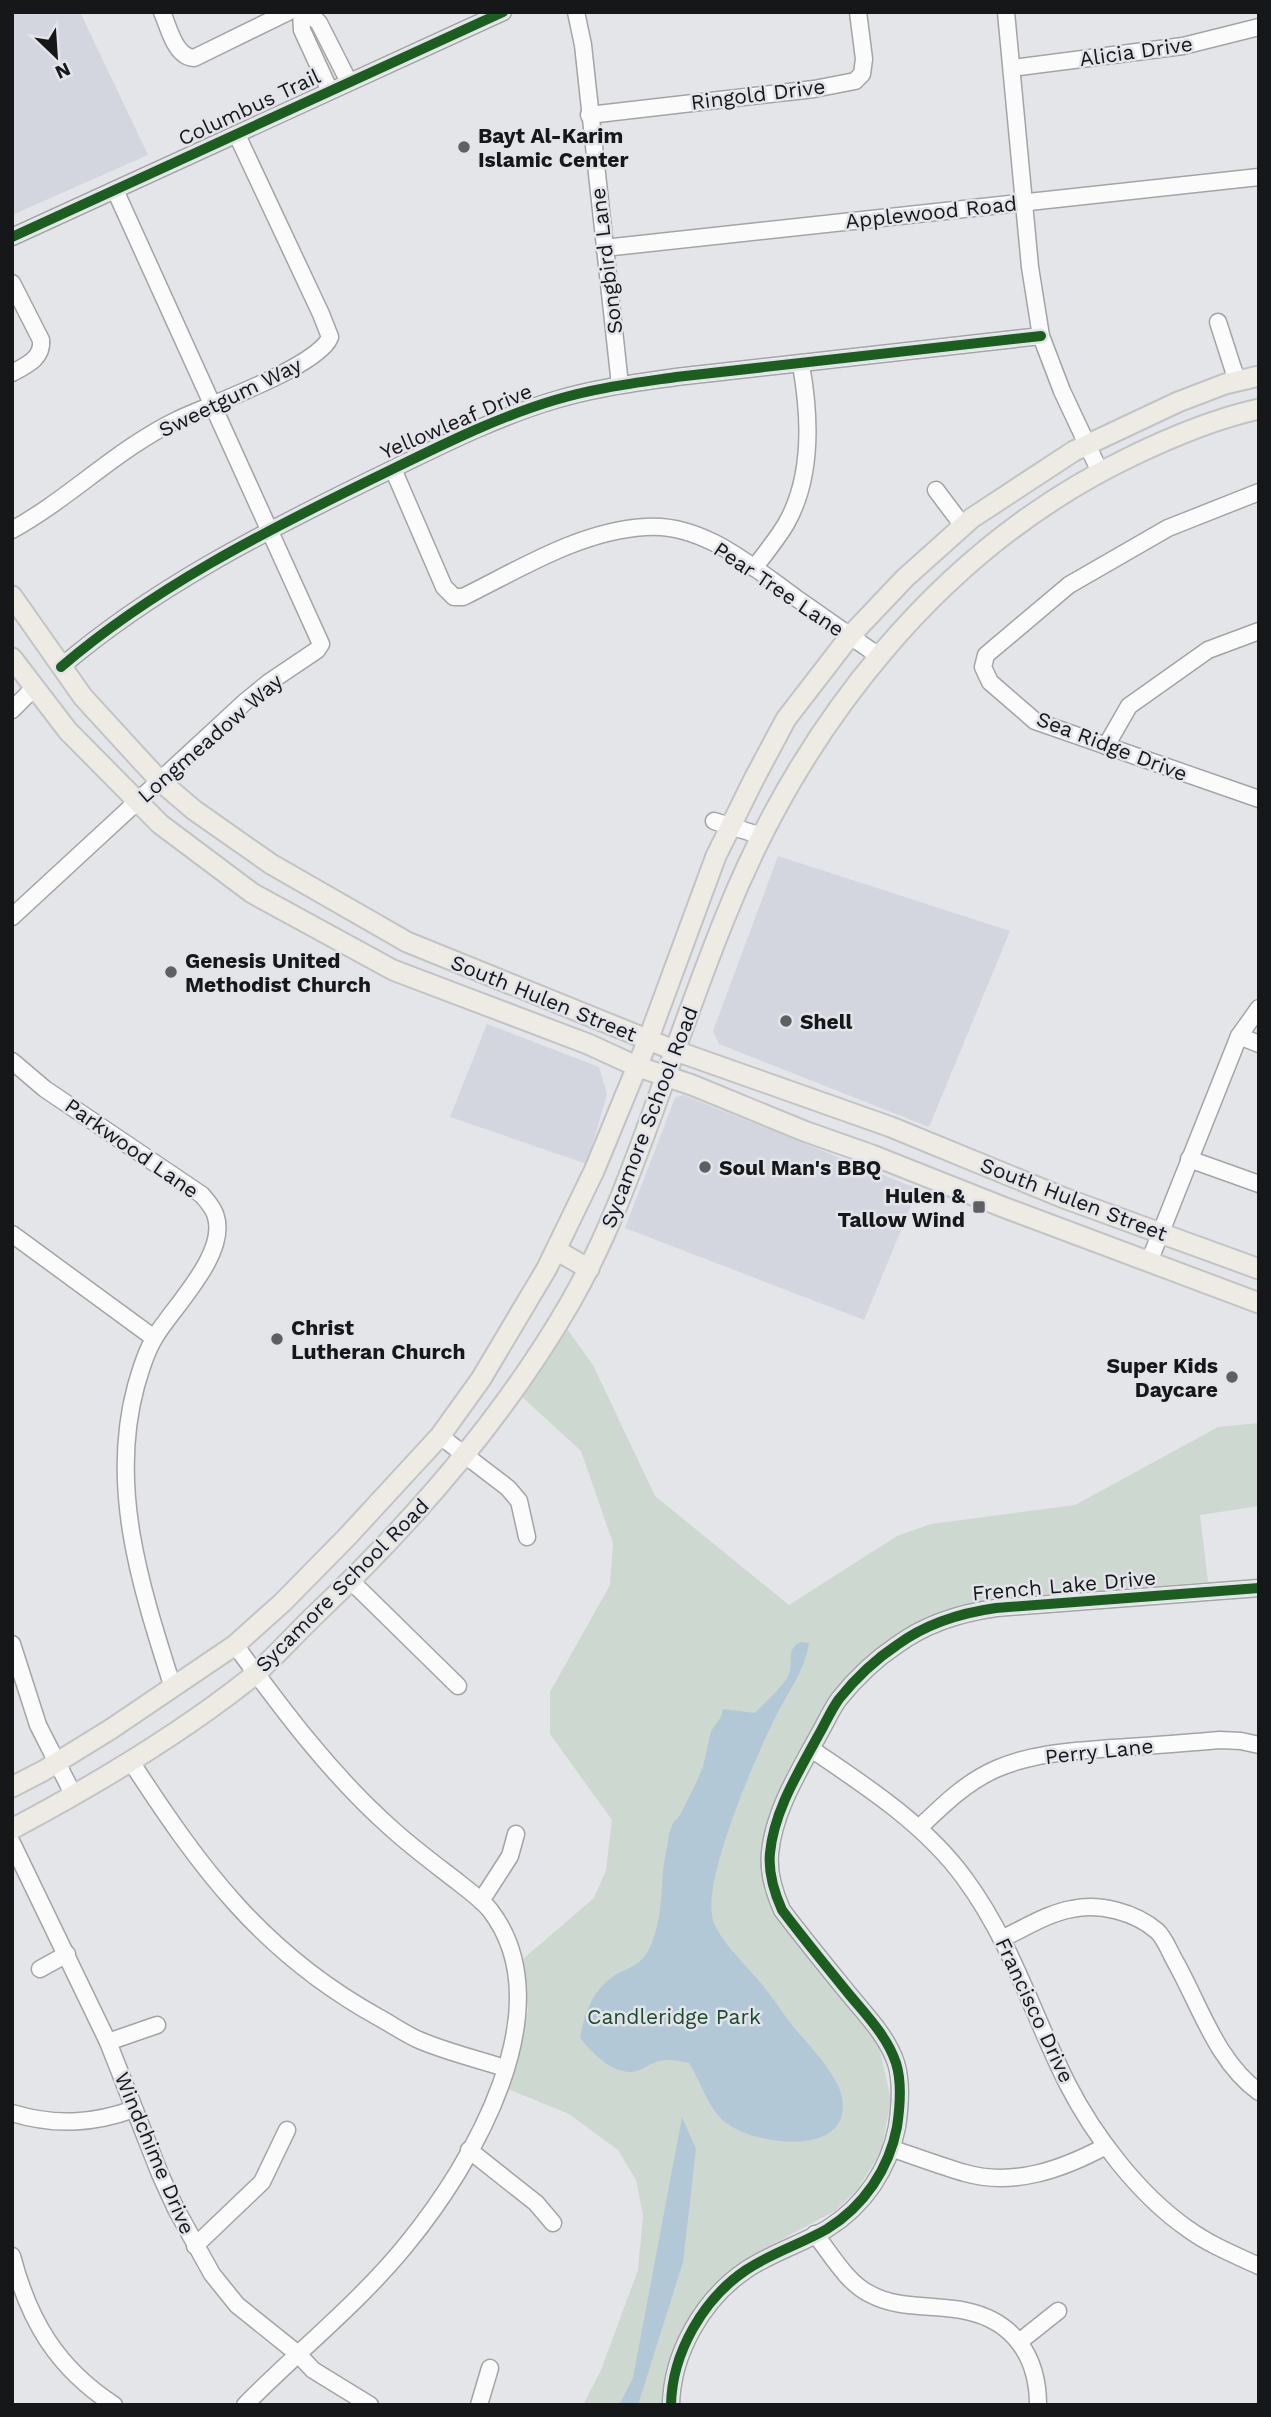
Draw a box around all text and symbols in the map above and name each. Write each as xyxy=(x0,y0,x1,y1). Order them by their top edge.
north arrow xyxy=(21,21,91,91)
street label: Alicia Drive xyxy=(1078,31,1194,71)
text: N xyxy=(52,58,74,84)
street label: Columbus Trail xyxy=(174,63,324,151)
street label: Ringold Drive xyxy=(689,73,827,115)
place label: Bayt Al-Karim Islamic Center xyxy=(478,123,629,172)
marker: Bayt Al-Karim Islamic Center xyxy=(456,139,472,155)
street label: Songbird Lane xyxy=(585,186,627,336)
street label: Applewood Road xyxy=(844,191,1018,233)
street label: Sweetgum Way xyxy=(155,352,306,442)
street label: Yellowleaf Drive xyxy=(376,378,536,464)
street label: Pear Tree Lane xyxy=(709,536,849,642)
street label: Longmeadow Way xyxy=(132,668,288,808)
street label: Sea Ridge Drive xyxy=(1033,706,1191,786)
place label: Genesis United Methodist Church xyxy=(185,948,371,997)
street label: South Hulen Street xyxy=(447,949,641,1047)
marker: Genesis United Methodist Church xyxy=(163,964,179,980)
street label: Sycamore School Road xyxy=(595,1003,703,1231)
place label: Shell xyxy=(800,1009,853,1034)
marker: Shell xyxy=(778,1013,794,1029)
street label: Parkwood Lane xyxy=(60,1093,204,1203)
street label: South Hulen Street xyxy=(977,1152,1171,1246)
place label: Soul Man's BBQ xyxy=(719,1155,881,1180)
marker: Soul Man's BBQ xyxy=(697,1159,713,1175)
place label: Hulen & Tallow Wind xyxy=(838,1183,965,1232)
marker: Hulen & Tallow Wind xyxy=(971,1199,987,1215)
place label: Christ Lutheran Church xyxy=(291,1315,465,1364)
marker: Christ Lutheran Church xyxy=(269,1331,285,1347)
place label: Super Kids Daycare xyxy=(1106,1353,1218,1402)
marker: Super Kids Daycare xyxy=(1224,1369,1240,1385)
street label: Sycamore School Road xyxy=(250,1493,434,1677)
street label: French Lake Drive xyxy=(971,1564,1157,1606)
street label: Perry Lane xyxy=(1044,1733,1154,1769)
street label: Francisco Drive xyxy=(990,1933,1080,2087)
park label: Candleridge Park xyxy=(587,2004,761,2029)
street label: Windchime Drive xyxy=(110,2068,200,2238)

